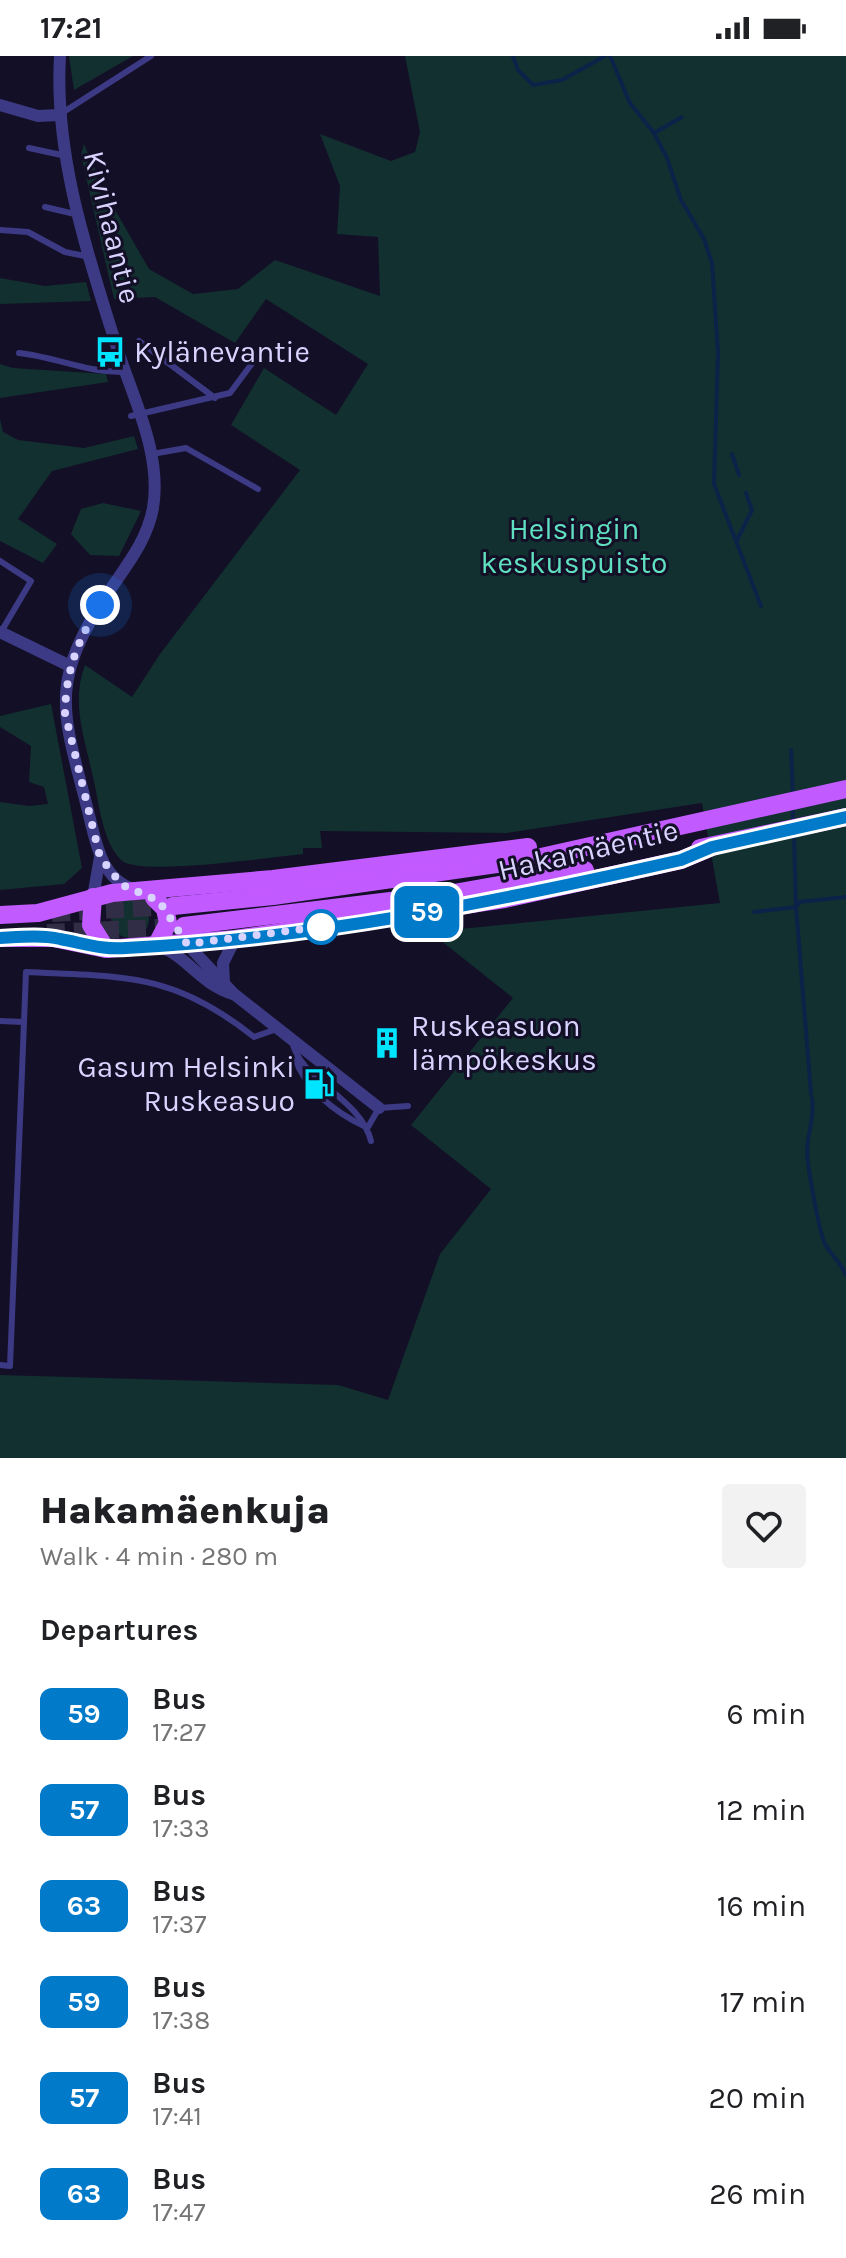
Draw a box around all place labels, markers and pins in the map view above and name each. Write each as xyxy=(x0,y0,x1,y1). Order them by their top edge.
place label: Kylänevantie xyxy=(134,334,310,370)
bus stop icon: Kylänevantie xyxy=(93,335,127,369)
unlabelled marker xyxy=(304,910,338,944)
place label: Ruskeasuon lämpökeskus xyxy=(411,1008,597,1078)
building icon: Ruskeasuon lämpökeskus xyxy=(370,1026,404,1060)
place label: Gasum Helsinki Ruskeasuo xyxy=(78,1049,295,1119)
fuel station icon: Gasum Helsinki Ruskeasuo xyxy=(302,1067,336,1101)

